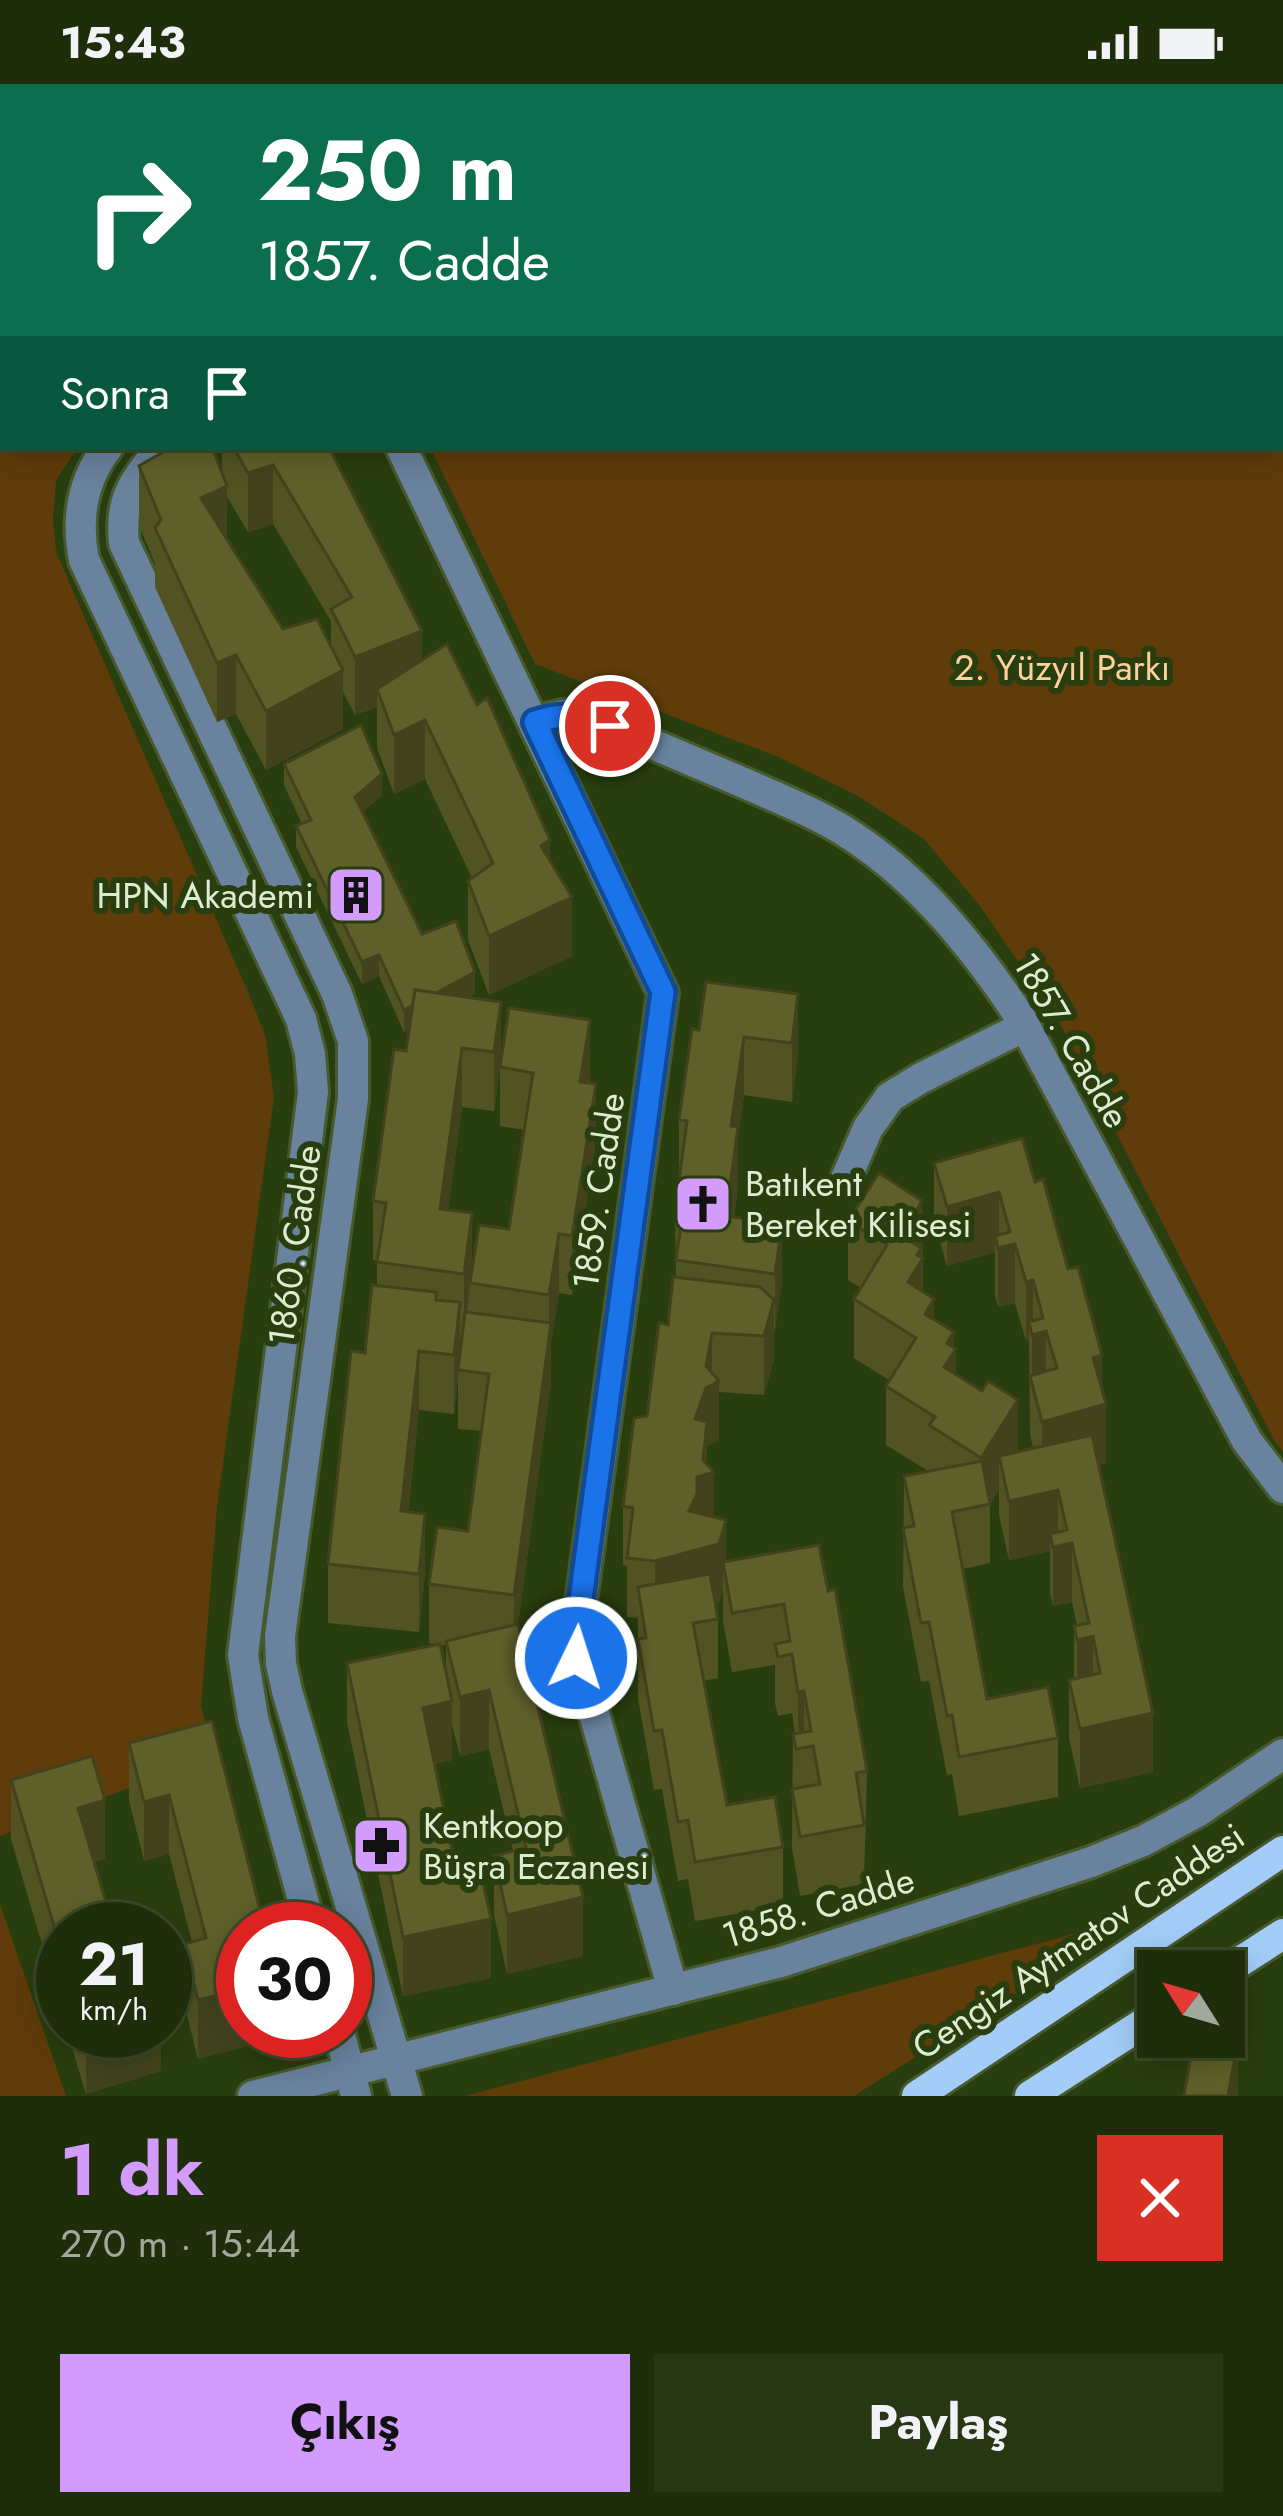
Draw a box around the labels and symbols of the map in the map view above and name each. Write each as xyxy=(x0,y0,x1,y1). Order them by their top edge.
park label: 2. Yüzyıl Parkı xyxy=(954,641,1170,693)
pin xyxy=(559,675,661,777)
building icon: HPN Akademi xyxy=(325,864,387,926)
place label: HPN Akademi xyxy=(96,869,314,921)
street label: 1857. Cadde xyxy=(1001,943,1143,1137)
street label: 1859. Cadde xyxy=(559,1090,637,1292)
street label: 1860. Cadde xyxy=(254,1142,334,1348)
place label: Batıkent Bereket Kilisesi xyxy=(745,1157,972,1250)
church icon: Batıkent Bereket Kilisesi xyxy=(672,1173,734,1235)
position arrow xyxy=(513,1595,639,1721)
place label: Kentkoop Büşra Eczanesi xyxy=(423,1799,649,1892)
street label: Cengiz Aytmatov Caddesi xyxy=(901,1810,1255,2072)
pharmacy icon: Kentkoop Büşra Eczanesi xyxy=(350,1815,412,1877)
street label: 1858. Cadde xyxy=(716,1853,920,1961)
speed limit sign: 30 xyxy=(216,1902,372,2058)
north arrow xyxy=(1137,1950,1245,2058)

